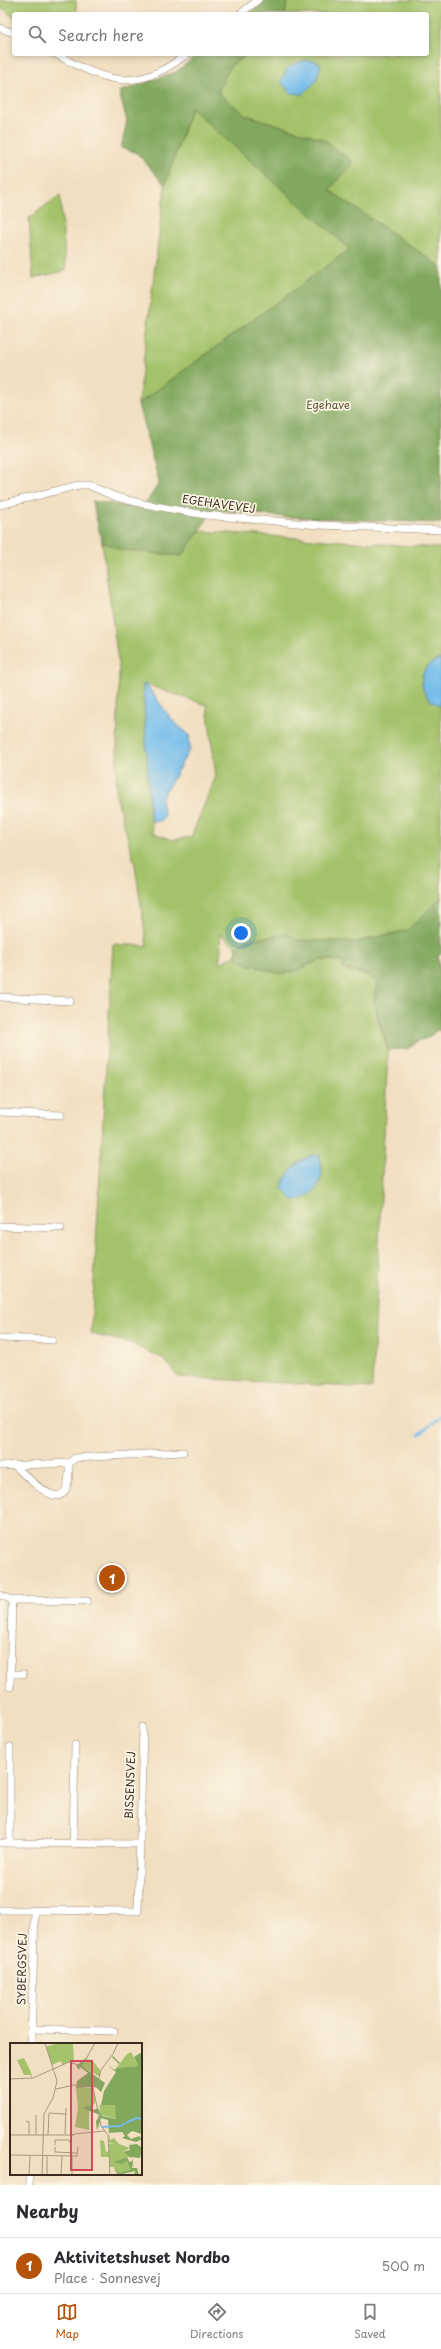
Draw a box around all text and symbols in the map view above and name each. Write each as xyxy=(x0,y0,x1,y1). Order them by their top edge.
search box xyxy=(12,12,429,56)
icon: search xyxy=(26,23,48,45)
text: Search here xyxy=(58,23,144,46)
park label: Egehave xyxy=(306,396,350,413)
street label: EGEHAVEVEJ xyxy=(181,490,257,517)
your location xyxy=(231,923,251,943)
pin: 1 xyxy=(99,1563,125,1593)
street label: BISSENSVEJ xyxy=(120,1751,139,1819)
street label: SYBERGSVEJ xyxy=(12,1933,31,2005)
inset map xyxy=(10,2043,142,2175)
text: Nearby xyxy=(16,2198,78,2224)
text: Aktivitetshuset Nordbo xyxy=(54,2245,230,2268)
text: 1 xyxy=(26,2256,32,2275)
text: 500 m xyxy=(382,2256,425,2275)
text: Place · Sonnesvej xyxy=(54,2268,161,2287)
tab: Map xyxy=(55,2301,79,2342)
tab: Directions xyxy=(190,2301,243,2342)
tab: Saved xyxy=(354,2301,386,2342)

